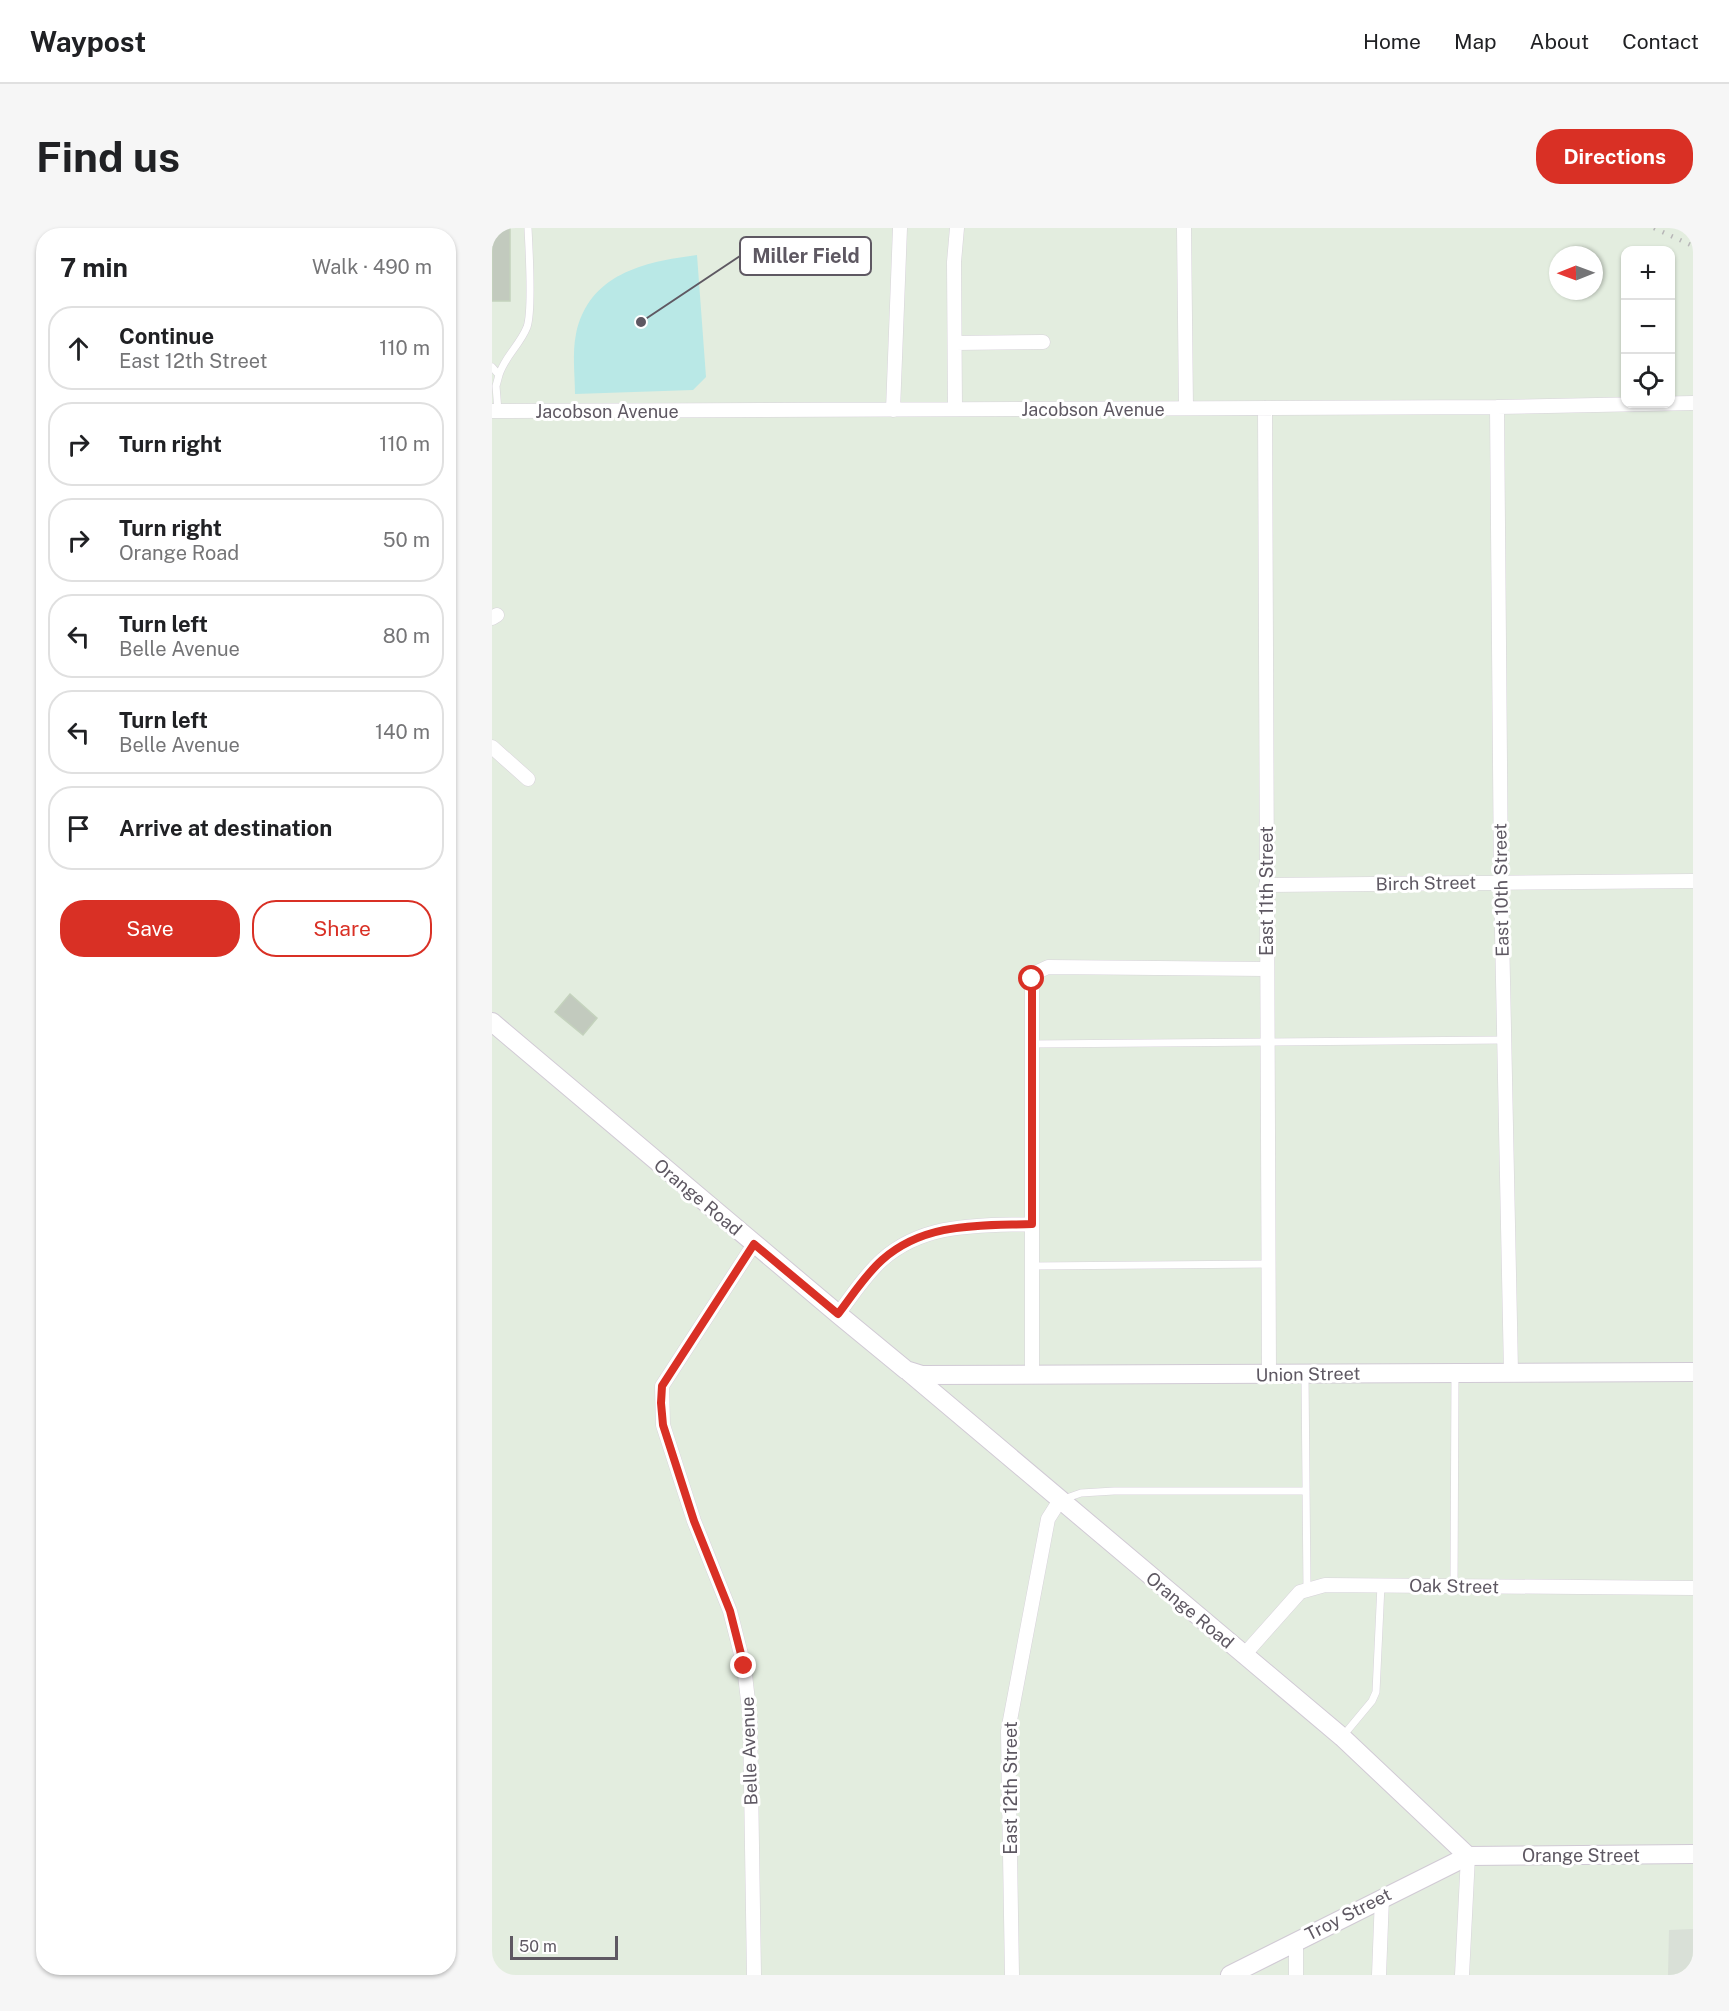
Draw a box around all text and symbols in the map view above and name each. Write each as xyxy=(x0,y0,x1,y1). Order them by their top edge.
text: Waypost xyxy=(30,25,146,58)
text: Home xyxy=(1363,29,1421,54)
text: Map xyxy=(1454,29,1497,54)
text: About xyxy=(1530,29,1589,54)
text: Contact xyxy=(1622,29,1699,54)
button: Directions xyxy=(1536,129,1693,184)
text: Find us xyxy=(36,132,180,181)
callout: Miller Field xyxy=(740,237,871,275)
text: Miller Field xyxy=(752,244,860,268)
north arrow xyxy=(1549,246,1603,300)
map controls xyxy=(1621,246,1675,408)
button: + xyxy=(1621,246,1675,300)
text: 7 min xyxy=(60,252,128,283)
text: Walk · 490 m xyxy=(312,255,432,279)
button: − xyxy=(1621,300,1675,354)
text: Continue xyxy=(119,323,214,349)
icon: ahead xyxy=(62,332,95,365)
text: 110 m xyxy=(379,336,430,360)
text: East 12th Street xyxy=(119,349,267,373)
button: locate xyxy=(1621,354,1675,408)
street label: Jacobson Avenue xyxy=(1021,399,1165,420)
street label: Jacobson Avenue xyxy=(535,401,679,422)
icon: right xyxy=(62,428,95,461)
text: Turn right xyxy=(119,431,222,457)
text: 110 m xyxy=(379,432,430,456)
text: Turn right xyxy=(119,515,222,541)
icon: right xyxy=(62,524,95,557)
text: 50 m xyxy=(383,528,430,552)
text: Orange Road xyxy=(119,541,239,565)
text: Turn left xyxy=(119,611,208,637)
icon: left xyxy=(62,620,95,653)
text: 80 m xyxy=(383,624,430,648)
text: Belle Avenue xyxy=(119,637,240,661)
text: Turn left xyxy=(119,707,208,733)
icon: left xyxy=(62,716,95,749)
text: 140 m xyxy=(375,720,430,744)
text: Belle Avenue xyxy=(119,733,240,757)
icon: arrive xyxy=(62,812,95,845)
text: Arrive at destination xyxy=(119,815,332,841)
street label: East 10th Street xyxy=(1489,823,1513,957)
street label: East 11th Street xyxy=(1256,826,1277,956)
street label: Birch Street xyxy=(1376,872,1476,894)
button: Save xyxy=(60,900,240,957)
button: Share xyxy=(252,900,432,957)
route start xyxy=(1018,965,1044,991)
street label: Orange Road xyxy=(650,1154,746,1240)
street label: Union Street xyxy=(1255,1363,1361,1385)
street label: Orange Road xyxy=(1142,1567,1238,1653)
street label: Oak Street xyxy=(1409,1575,1499,1597)
route end xyxy=(730,1652,756,1678)
street label: Belle Avenue xyxy=(737,1696,761,1806)
street label: East 12th Street xyxy=(1000,1721,1021,1855)
street label: Orange Street xyxy=(1522,1845,1640,1866)
street label: Troy Street xyxy=(1302,1883,1394,1945)
scale bar xyxy=(510,1933,618,1960)
text: 50 m xyxy=(519,1937,557,1956)

